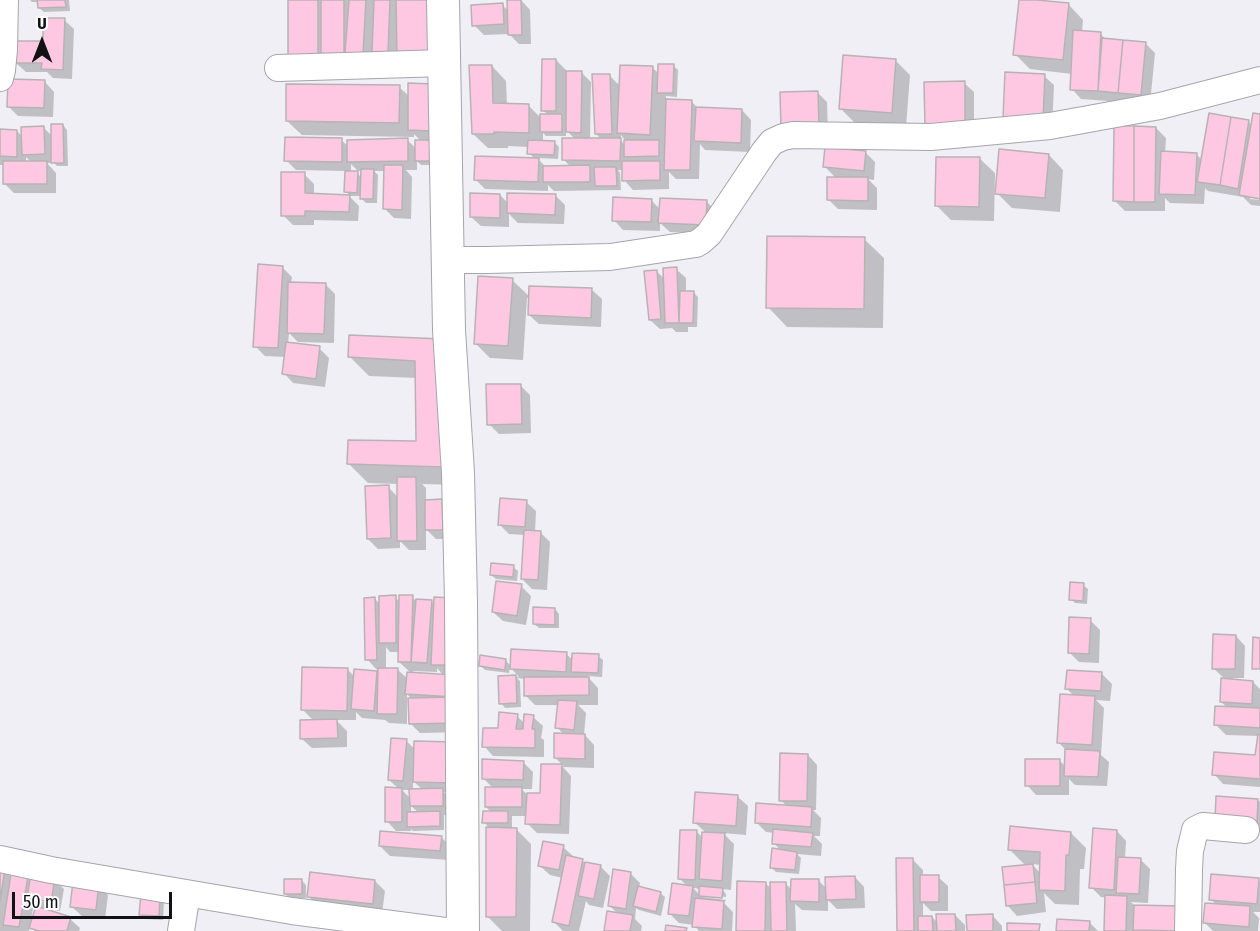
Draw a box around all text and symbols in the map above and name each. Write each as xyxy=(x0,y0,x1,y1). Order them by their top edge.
north arrow xyxy=(12,12,72,72)
text: U xyxy=(37,14,47,33)
scale bar xyxy=(15,880,176,918)
text: 50 m xyxy=(23,891,59,913)

